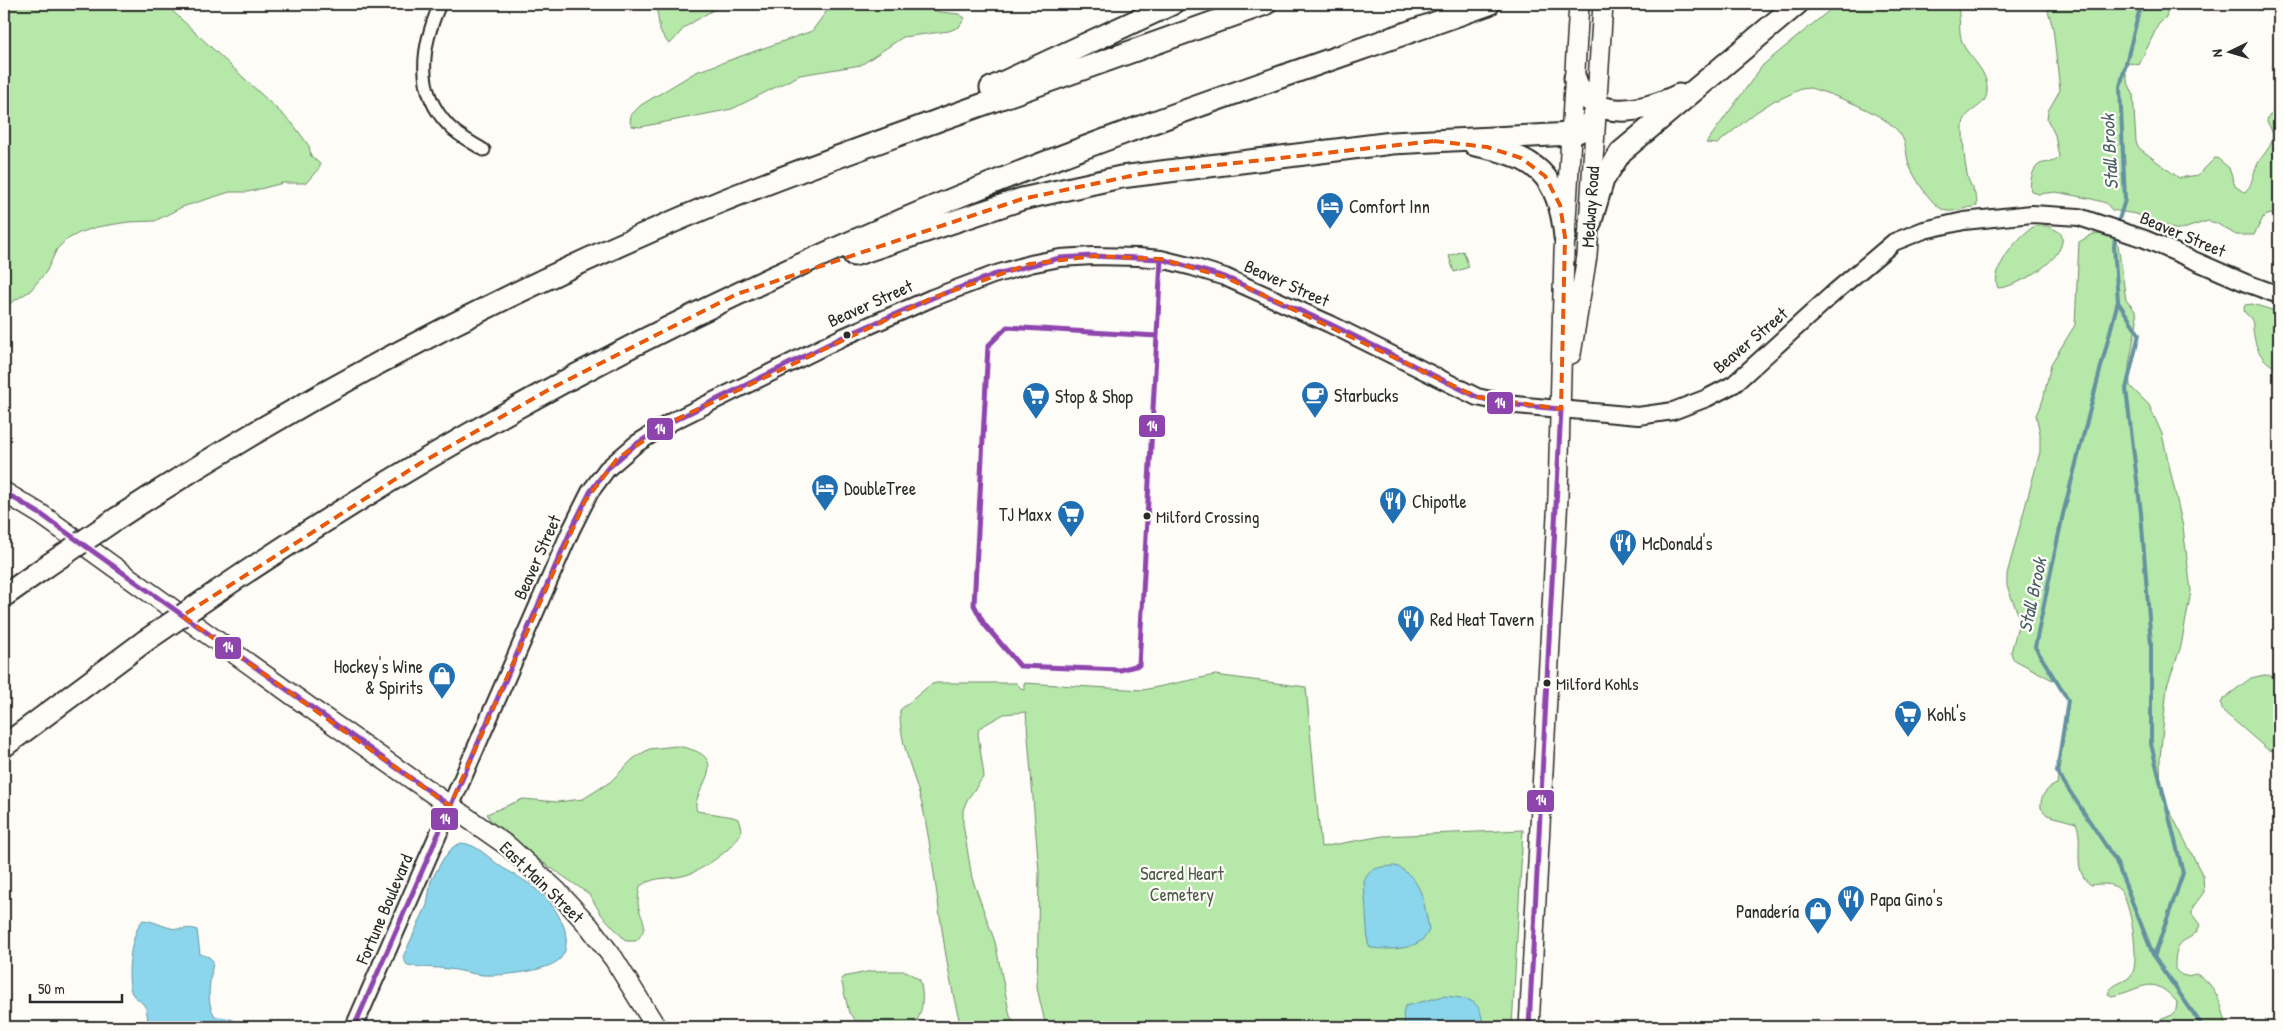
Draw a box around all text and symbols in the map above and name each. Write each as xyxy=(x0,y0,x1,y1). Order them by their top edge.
north arrow xyxy=(2206,28,2256,78)
text: N xyxy=(2207,48,2226,58)
water label: Stall Brook xyxy=(2094,112,2124,190)
street label: Medway Road xyxy=(1575,165,1605,249)
hotel icon: Comfort Inn xyxy=(1315,191,1345,230)
place label: Comfort Inn xyxy=(1349,194,1430,219)
street label: Beaver Street xyxy=(2136,205,2230,264)
street label: Beaver Street xyxy=(1240,253,1334,313)
street label: Beaver Street xyxy=(823,273,917,333)
street label: Beaver Street xyxy=(1707,301,1793,379)
unlabelled marker xyxy=(842,330,852,340)
cafe icon: Starbucks xyxy=(1300,380,1330,419)
supermarket icon: Stop & Shop xyxy=(1021,381,1051,420)
place label: Starbucks xyxy=(1334,383,1399,408)
place label: Stop & Shop xyxy=(1055,384,1133,409)
line badge: 14 xyxy=(1486,391,1514,415)
text: 14 xyxy=(1495,393,1506,412)
line badge: 14 xyxy=(1138,414,1166,438)
text: 14 xyxy=(1147,416,1158,435)
line badge: 14 xyxy=(646,417,674,441)
text: 14 xyxy=(655,419,666,438)
hotel icon: DoubleTree xyxy=(810,473,840,512)
place label: DoubleTree xyxy=(844,476,916,501)
restaurant icon: Chipotle xyxy=(1378,486,1408,525)
place label: Chipotle xyxy=(1412,489,1467,514)
supermarket icon: TJ Maxx xyxy=(1056,499,1086,538)
place label: TJ Maxx xyxy=(999,502,1052,527)
place label: Milford Crossing xyxy=(1156,505,1259,528)
street label: Beaver Street xyxy=(507,510,567,604)
marker: Milford Crossing xyxy=(1142,511,1152,521)
restaurant icon: McDonald's xyxy=(1608,528,1638,567)
place label: McDonald's xyxy=(1642,531,1712,556)
water label: Stall Brook xyxy=(2011,553,2053,635)
restaurant icon: Red Heat Tavern xyxy=(1396,604,1426,643)
place label: Red Heat Tavern xyxy=(1430,607,1534,632)
line badge: 14 xyxy=(214,636,242,660)
text: 14 xyxy=(223,637,234,656)
place label: Hockey's Wine & Spirits xyxy=(334,654,423,700)
shop icon: Hockey's Wine & Spirits xyxy=(427,661,457,700)
place label: Milford Kohls xyxy=(1556,672,1639,695)
marker: Milford Kohls xyxy=(1542,678,1552,688)
supermarket icon: Kohl's xyxy=(1893,699,1923,738)
place label: Kohl's xyxy=(1927,702,1966,727)
line badge: 14 xyxy=(1526,789,1555,813)
text: 14 xyxy=(1536,790,1547,809)
line badge: 14 xyxy=(430,807,459,831)
text: 14 xyxy=(440,809,451,828)
street label: East Main Street xyxy=(494,835,590,929)
street label: Fortune Boulevard xyxy=(349,850,418,969)
park label: Sacred Heart Cemetery xyxy=(1140,861,1224,907)
restaurant icon: Papa Gino's xyxy=(1836,884,1866,923)
place label: Papa Gino's xyxy=(1870,887,1943,912)
shop icon: Panadería xyxy=(1803,896,1833,935)
place label: Panadería xyxy=(1736,899,1799,924)
scale bar xyxy=(30,971,122,1003)
text: 50 m xyxy=(38,978,65,999)

